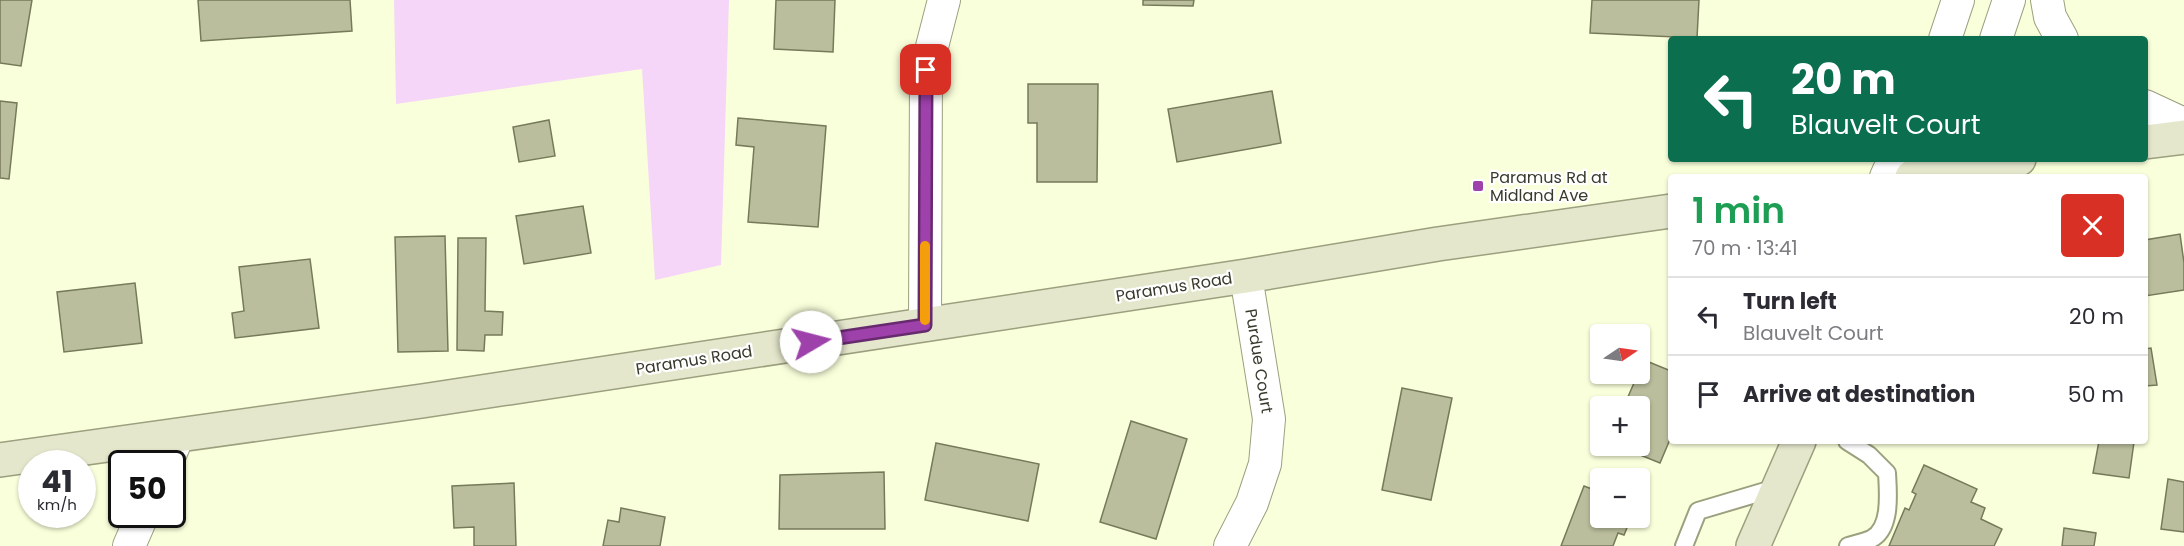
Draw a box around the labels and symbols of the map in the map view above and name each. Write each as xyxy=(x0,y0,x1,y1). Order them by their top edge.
pin xyxy=(900,44,951,95)
place label: Paramus Rd at Midland Ave xyxy=(1490,166,1608,207)
marker: Paramus Rd at Midland Ave xyxy=(1471,179,1485,193)
street label: Paramus Road xyxy=(1114,266,1234,308)
street label: Purdue Court xyxy=(1239,307,1279,415)
position arrow xyxy=(779,310,843,374)
north arrow xyxy=(1590,324,1650,384)
street label: Paramus Road xyxy=(634,339,754,381)
speed limit sign: 50 xyxy=(108,450,186,528)

